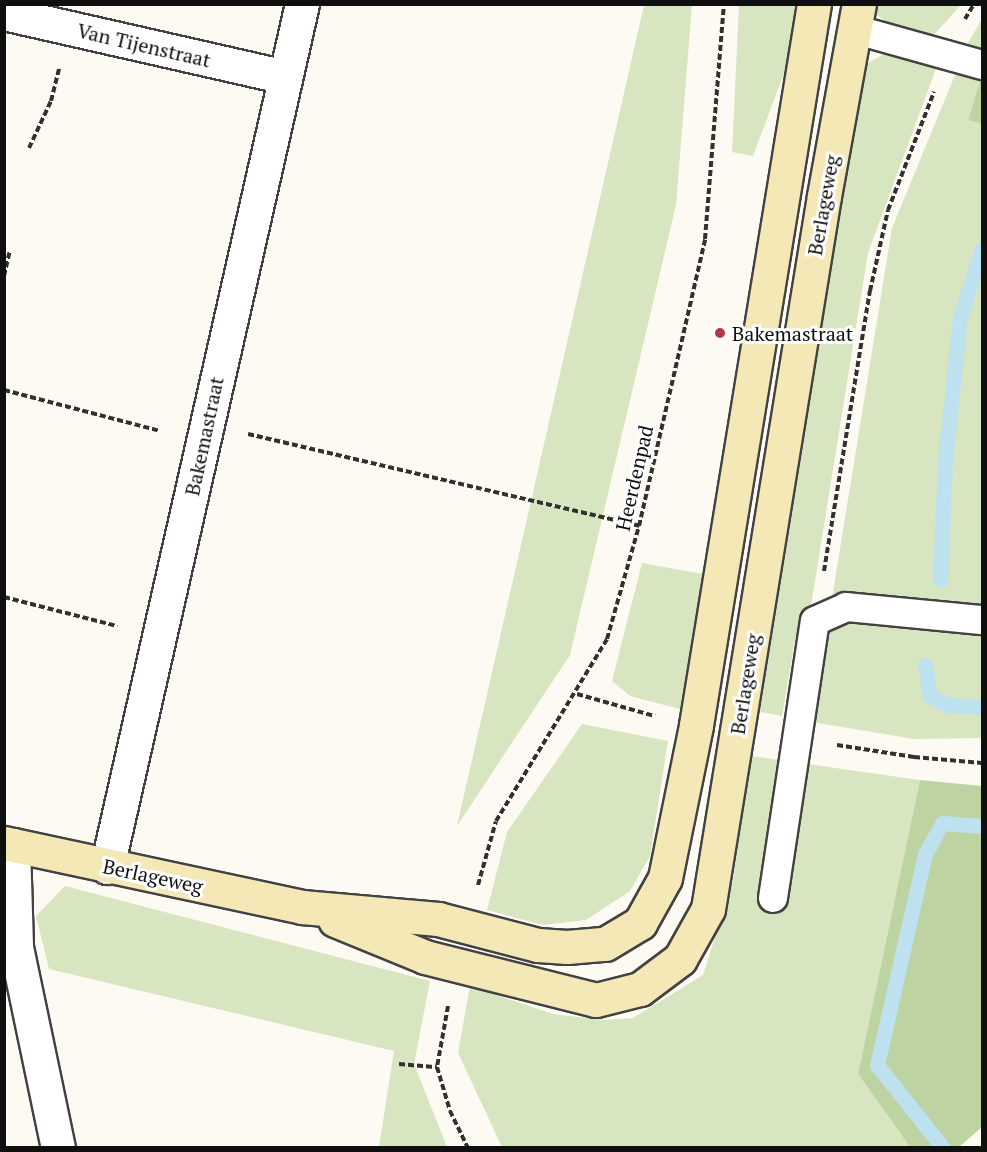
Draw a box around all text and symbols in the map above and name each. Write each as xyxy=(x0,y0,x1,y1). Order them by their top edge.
street label: Van Tijenstraat xyxy=(75,18,213,72)
street label: Berlageweg xyxy=(802,153,844,257)
place label: Bakemastraat xyxy=(732,321,853,345)
marker: Bakemastraat xyxy=(713,326,727,340)
street label: Bakemastraat xyxy=(180,374,228,498)
street label: Heerdenpad xyxy=(610,423,658,533)
street label: Berlageweg xyxy=(725,632,765,736)
street label: Berlageweg xyxy=(101,854,205,898)

